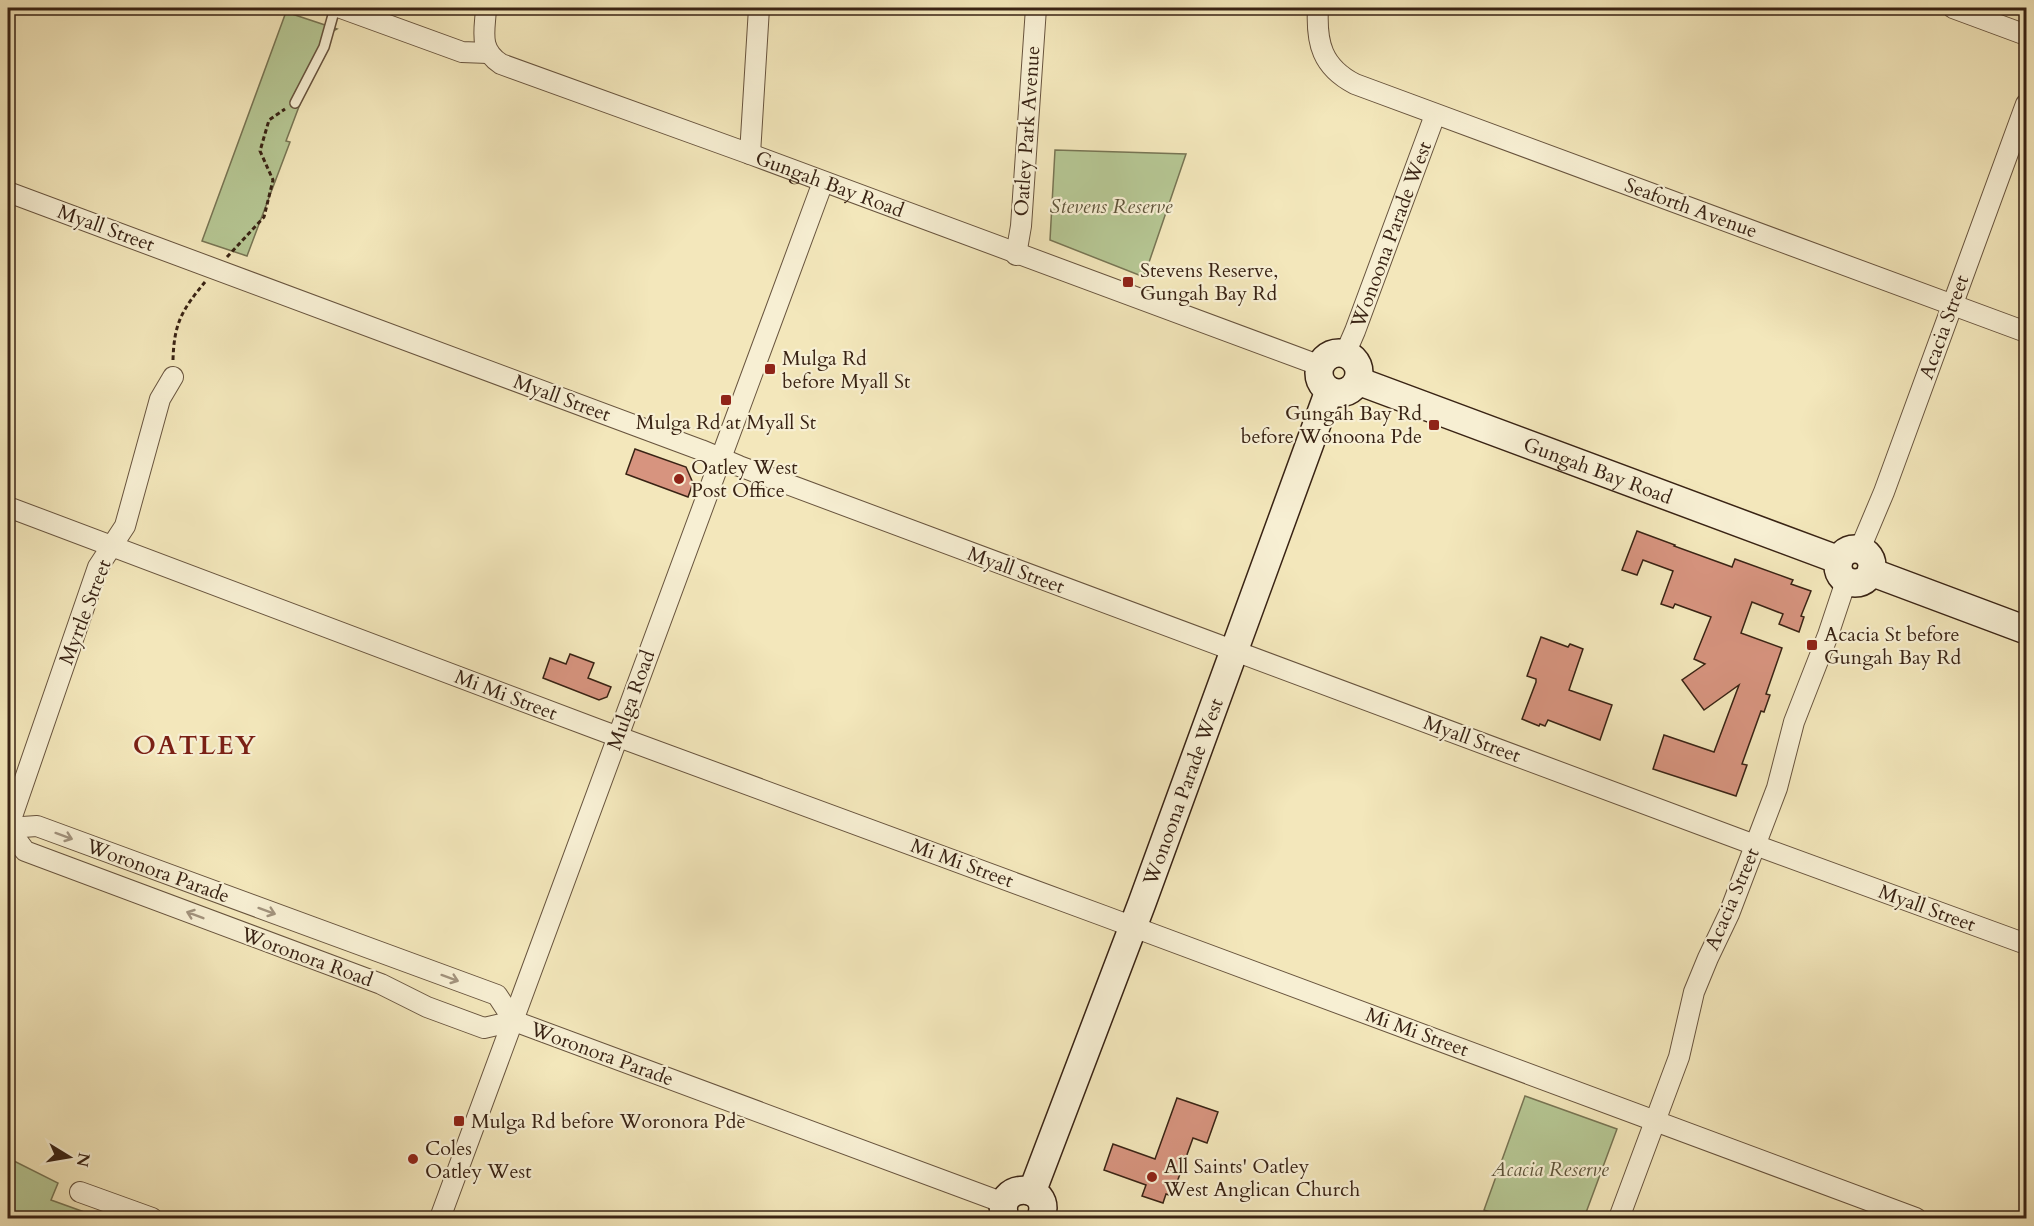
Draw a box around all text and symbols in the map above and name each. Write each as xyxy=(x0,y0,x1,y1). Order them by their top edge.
street label: Oatley Park Avenue xyxy=(1008,45,1046,217)
street label: Wonoona Parade West xyxy=(1344,137,1438,333)
street label: Gungah Bay Road xyxy=(752,144,908,224)
street label: Seaforth Avenue xyxy=(1621,171,1761,245)
park label: Stevens Reserve xyxy=(1050,193,1173,220)
street label: Myall Street xyxy=(54,198,159,258)
place label: Stevens Reserve, Gungah Bay Rd xyxy=(1140,257,1278,307)
street label: Acacia Street xyxy=(1913,271,1976,383)
marker: Stevens Reserve, Gungah Bay Rd xyxy=(1121,275,1135,289)
place label: Mulga Rd before Myall St xyxy=(782,345,911,395)
marker: Mulga Rd before Myall St xyxy=(763,362,777,376)
street label: Myall Street xyxy=(510,368,615,428)
marker: Mulga Rd at Myall St xyxy=(719,393,733,407)
place label: Gungah Bay Rd before Wonoona Pde xyxy=(1241,400,1422,450)
place label: Mulga Rd at Myall St xyxy=(636,409,817,436)
marker: Gungah Bay Rd before Wonoona Pde xyxy=(1427,418,1441,432)
street label: Gungah Bay Road xyxy=(1520,430,1676,510)
place label: Oatley West Post Office xyxy=(691,454,798,504)
marker: Oatley West Post Office xyxy=(672,472,686,486)
street label: Myall Street xyxy=(964,540,1069,600)
street label: Myrtle Street xyxy=(53,555,118,669)
place label: Acacia St before Gungah Bay Rd xyxy=(1824,621,1961,671)
marker: Acacia St before Gungah Bay Rd xyxy=(1805,638,1819,652)
street label: Mulga Road xyxy=(601,646,662,754)
street label: Mi Mi Street xyxy=(451,663,562,727)
street label: Wonoona Parade West xyxy=(1136,694,1229,890)
street label: Myall Street xyxy=(1420,709,1525,769)
district label: OATLEY xyxy=(133,728,257,763)
one-way arrow xyxy=(54,832,73,843)
street label: Woronora Parade xyxy=(82,832,233,909)
street label: Mi Mi Street xyxy=(907,832,1018,894)
street label: Acacia Street xyxy=(1698,843,1766,954)
street label: Myall Street xyxy=(1875,878,1980,938)
one-way arrow xyxy=(257,906,276,917)
one-way arrow xyxy=(187,909,205,920)
street label: Woronora Road xyxy=(236,920,377,993)
one-way arrow xyxy=(440,973,459,984)
street label: Mi Mi Street xyxy=(1362,1001,1473,1063)
street label: Woronora Parade xyxy=(526,1015,677,1092)
place label: Mulga Rd before Woronora Pde xyxy=(471,1108,746,1135)
marker: Mulga Rd before Woronora Pde xyxy=(452,1114,466,1128)
north arrow xyxy=(39,1127,99,1187)
place label: Coles Oatley West xyxy=(425,1135,532,1185)
text: N xyxy=(71,1151,95,1169)
marker: Coles Oatley West xyxy=(406,1152,420,1166)
place label: All Saints' Oatley West Anglican Church xyxy=(1163,1153,1360,1203)
park label: Acacia Reserve xyxy=(1490,1156,1609,1183)
marker: All Saints' Oatley West Anglican Church xyxy=(1145,1170,1159,1184)

